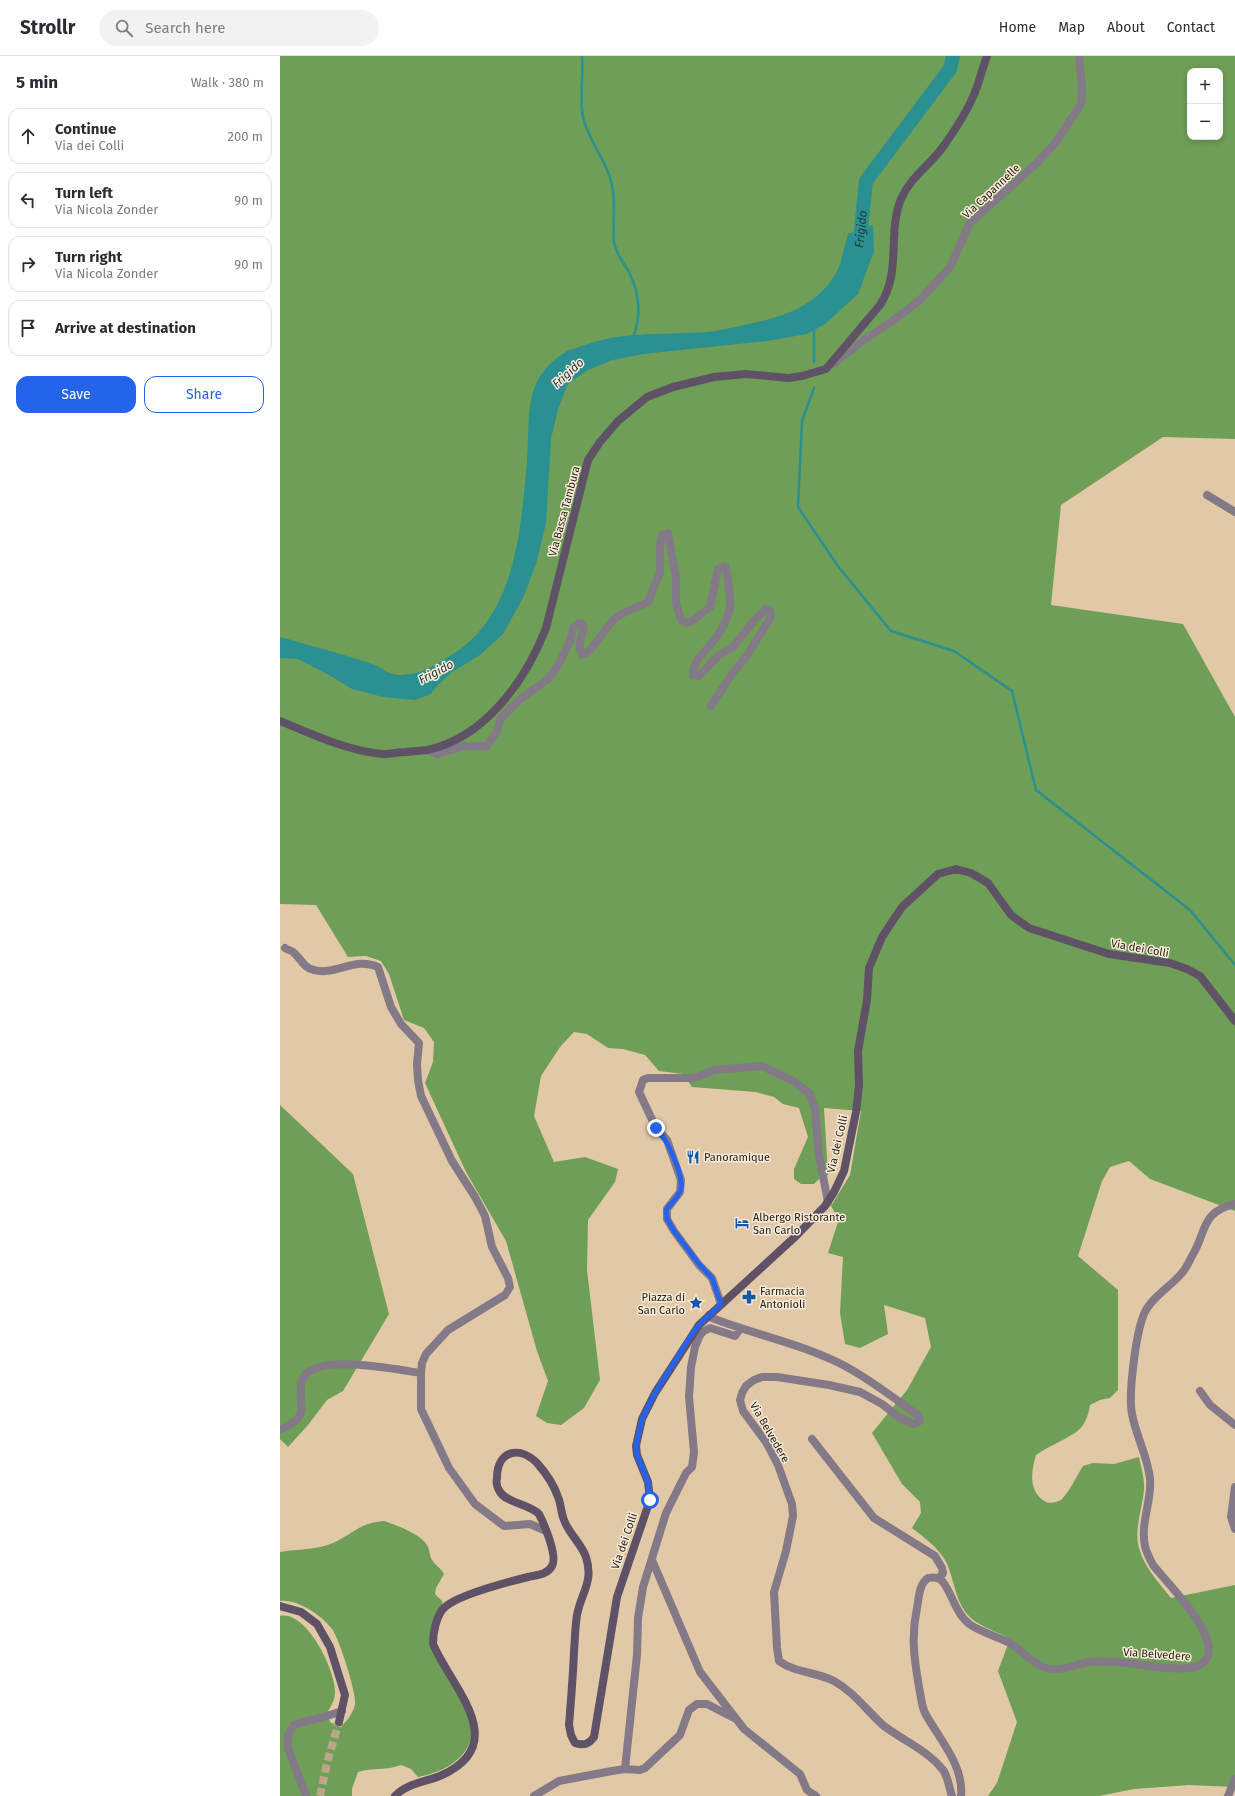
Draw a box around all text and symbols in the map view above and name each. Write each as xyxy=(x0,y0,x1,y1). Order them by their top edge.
search box xyxy=(99,10,379,46)
text: Strollr xyxy=(20,16,75,39)
icon: search xyxy=(113,17,135,39)
text: Search here xyxy=(145,19,225,37)
text: Home xyxy=(999,19,1036,36)
text: Map xyxy=(1058,19,1085,36)
text: About xyxy=(1107,19,1145,36)
text: Contact xyxy=(1167,19,1215,36)
map controls xyxy=(1187,68,1223,140)
button: + xyxy=(1187,68,1223,104)
text: 5 min xyxy=(16,72,58,93)
text: Walk · 380 m xyxy=(191,75,264,90)
button: − xyxy=(1187,104,1223,140)
text: Continue xyxy=(55,120,116,138)
icon: ahead xyxy=(17,125,39,147)
text: 200 m xyxy=(227,129,263,144)
text: Via dei Colli xyxy=(55,138,124,153)
street label: Via Capannelle xyxy=(960,161,1023,221)
text: Turn left xyxy=(55,184,113,202)
icon: left xyxy=(17,189,39,211)
text: 90 m xyxy=(234,193,263,208)
text: Via Nicola Zonder xyxy=(55,202,158,217)
water label: Frigido xyxy=(852,210,870,249)
text: Turn right xyxy=(55,248,122,266)
icon: right xyxy=(17,253,39,275)
text: 90 m xyxy=(234,257,263,272)
text: Via Nicola Zonder xyxy=(55,266,158,281)
icon: arrive xyxy=(17,317,39,339)
text: Arrive at destination xyxy=(55,319,196,337)
water label: Frigido xyxy=(549,355,587,391)
button: Save xyxy=(16,376,136,413)
button: Share xyxy=(144,376,264,413)
street label: Via Bassa Tambura xyxy=(546,465,583,558)
water label: Frigido xyxy=(416,657,456,687)
street label: Via dei Colli xyxy=(1110,937,1170,960)
street label: Via dei Colli xyxy=(825,1114,850,1174)
route end xyxy=(647,1119,665,1137)
restaurant icon: Panoramique xyxy=(685,1149,701,1165)
place label: Panoramique xyxy=(704,1151,770,1164)
place label: Albergo Ristorante San Carlo xyxy=(753,1211,845,1237)
hotel icon: Albergo Ristorante San Carlo xyxy=(734,1215,750,1231)
place label: Farmacia Antonioli xyxy=(760,1285,805,1311)
pharmacy icon: Farmacia Antonioli xyxy=(741,1289,757,1305)
place label: Piazza di San Carlo xyxy=(638,1291,685,1317)
place icon: Piazza di San Carlo xyxy=(688,1295,704,1311)
street label: Via Belvedere xyxy=(747,1400,792,1465)
route start xyxy=(641,1491,659,1509)
street label: Via dei Colli xyxy=(609,1511,640,1571)
street label: Via Belvedere xyxy=(1123,1646,1191,1663)

